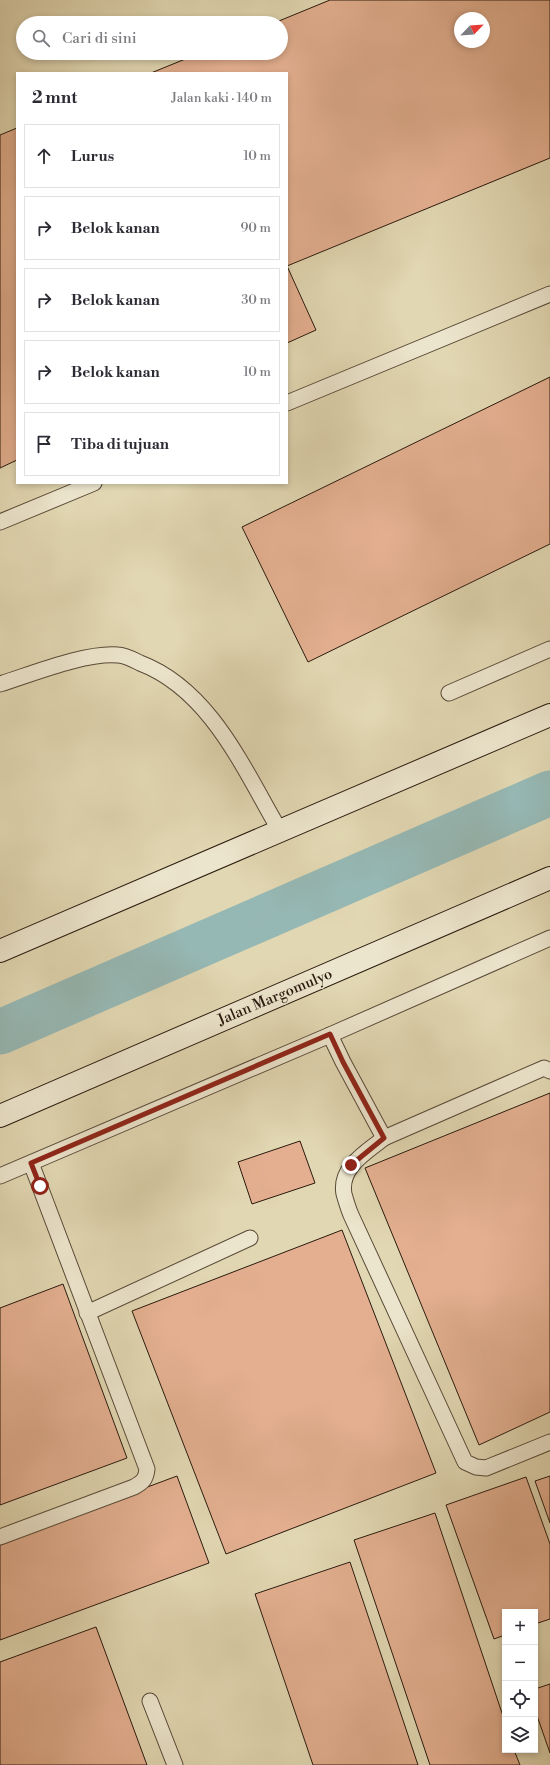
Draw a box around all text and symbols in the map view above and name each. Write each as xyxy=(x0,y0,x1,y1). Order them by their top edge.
north arrow xyxy=(454,12,490,48)
search box xyxy=(16,16,288,60)
icon: search xyxy=(30,27,52,49)
text: Cari di sini xyxy=(62,29,137,48)
text: 2 mnt xyxy=(32,87,77,109)
text: Jalan kaki · 140 m xyxy=(171,90,272,106)
icon: ahead xyxy=(33,145,55,167)
text: Lurus xyxy=(71,147,114,166)
text: 10 m xyxy=(243,148,271,164)
icon: right xyxy=(33,217,55,239)
text: Belok kanan xyxy=(71,219,160,238)
text: 90 m xyxy=(240,220,271,236)
icon: right xyxy=(33,289,55,311)
text: Belok kanan xyxy=(71,291,160,310)
text: 30 m xyxy=(241,292,271,308)
icon: right xyxy=(33,361,55,383)
text: Belok kanan xyxy=(71,363,160,382)
text: 10 m xyxy=(243,364,271,380)
icon: arrive xyxy=(33,433,55,455)
text: Tiba di tujuan xyxy=(71,435,169,454)
street label: Jalan Margomulyo xyxy=(214,964,335,1030)
route end xyxy=(342,1156,360,1174)
route start xyxy=(31,1177,49,1195)
map controls xyxy=(502,1609,538,1753)
button: + xyxy=(502,1609,538,1645)
button: − xyxy=(502,1645,538,1681)
button: locate xyxy=(502,1681,538,1717)
button: layers xyxy=(502,1717,538,1753)

